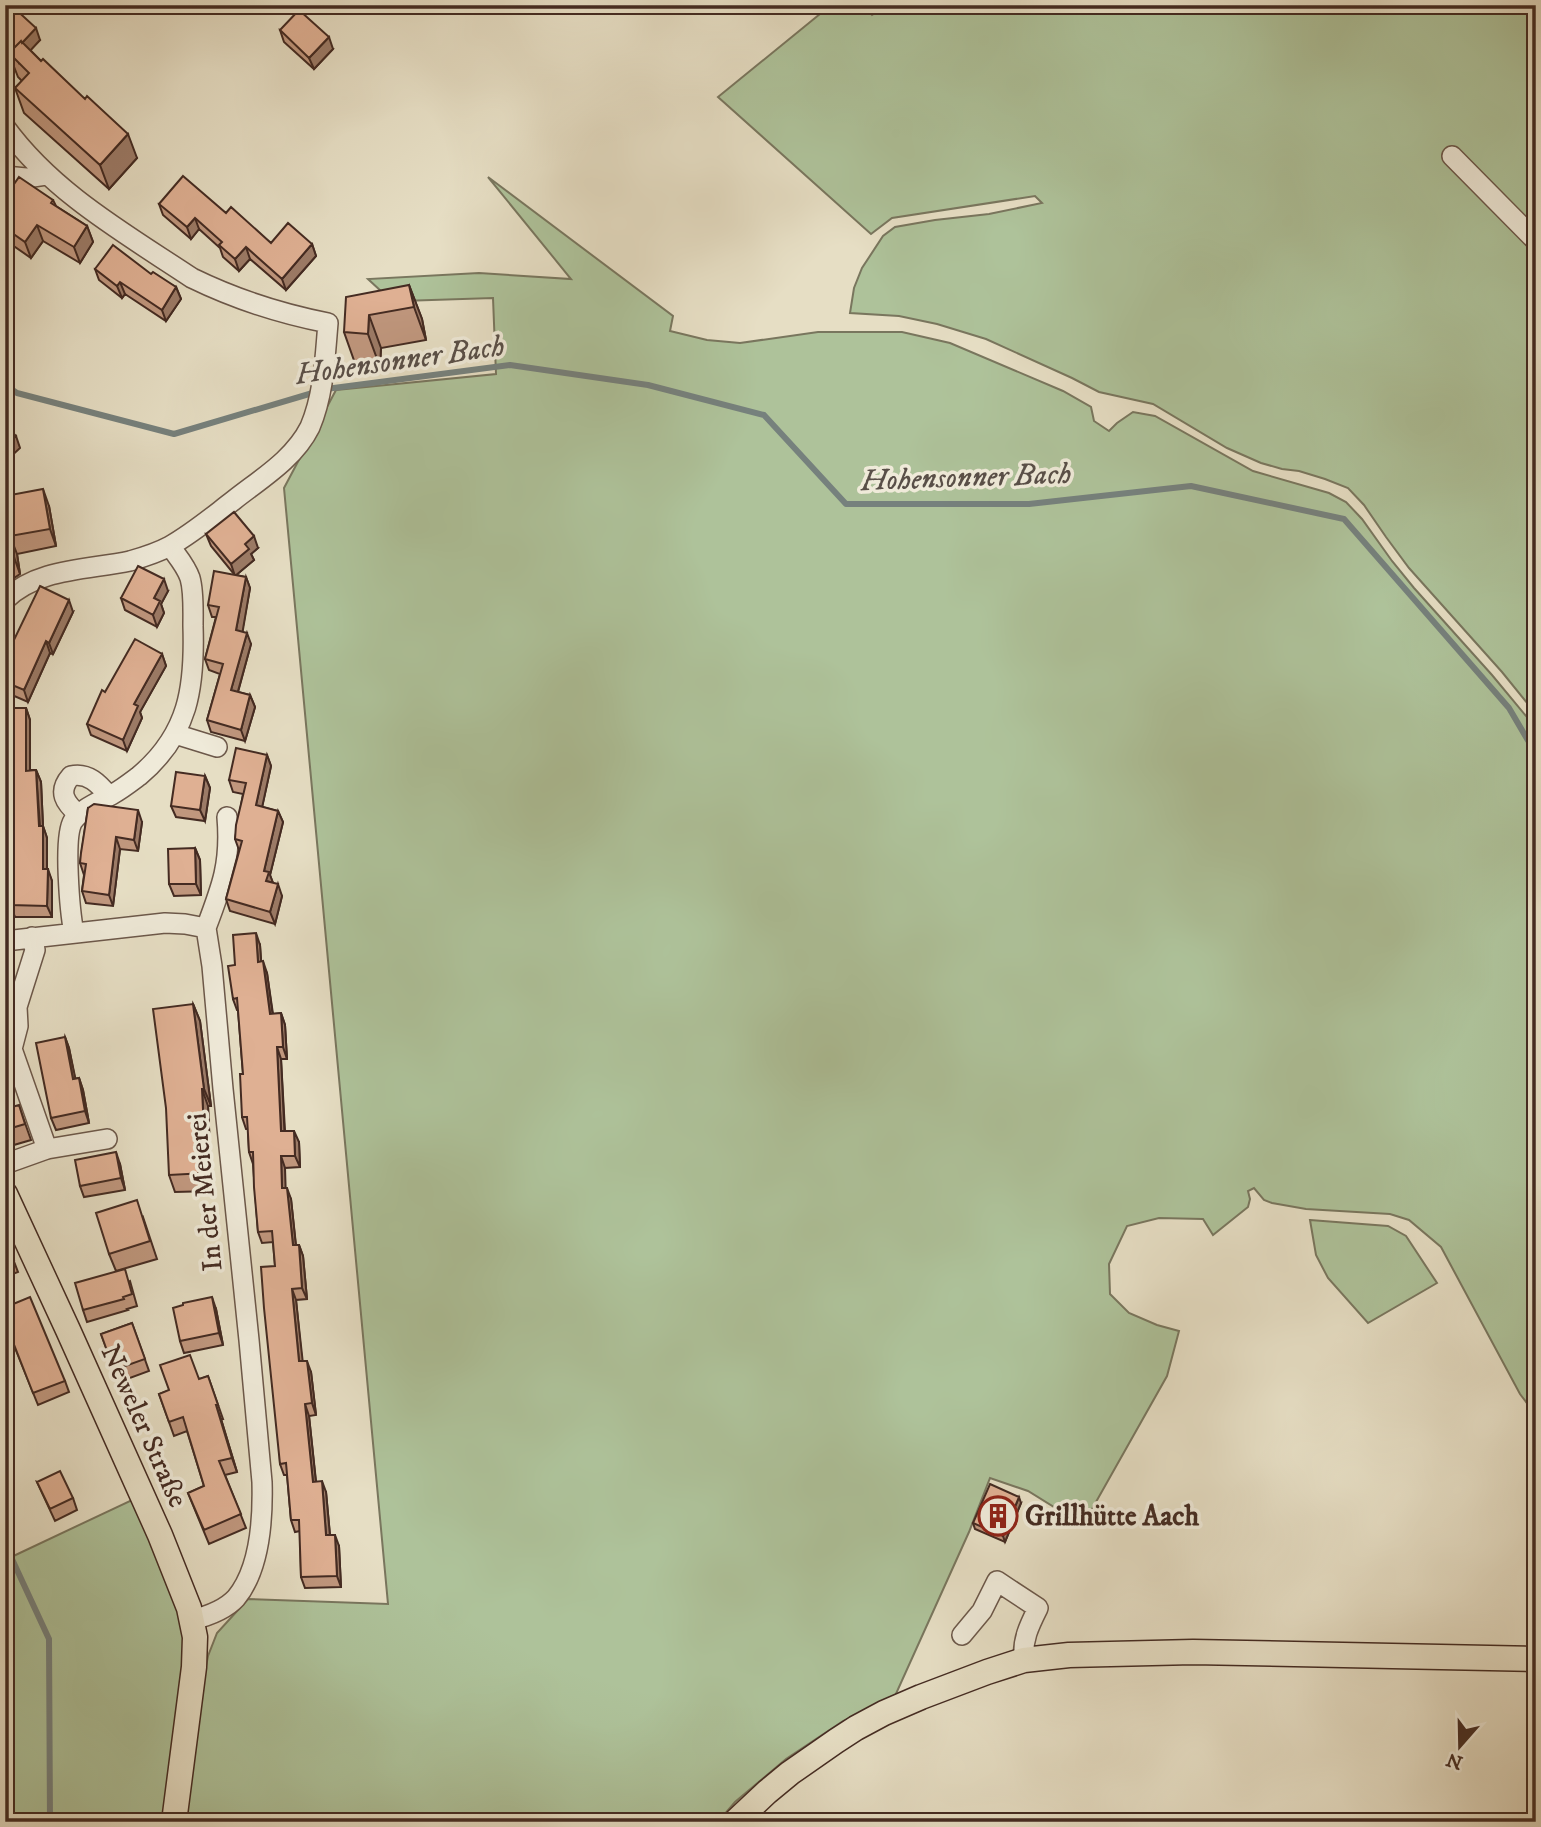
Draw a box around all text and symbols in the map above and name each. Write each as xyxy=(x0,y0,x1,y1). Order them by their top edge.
water label: Hohensonner Bach xyxy=(292,328,507,394)
water label: Hohensonner Bach xyxy=(859,456,1072,500)
street label: In der Meierei xyxy=(179,1111,231,1273)
street label: Neweler Straße xyxy=(93,1339,195,1513)
building icon: Grillhütte Aach xyxy=(977,1495,1019,1537)
place label: Grillhütte Aach xyxy=(1025,1499,1199,1534)
north arrow xyxy=(1426,1712,1496,1782)
text: N xyxy=(1443,1747,1466,1774)

